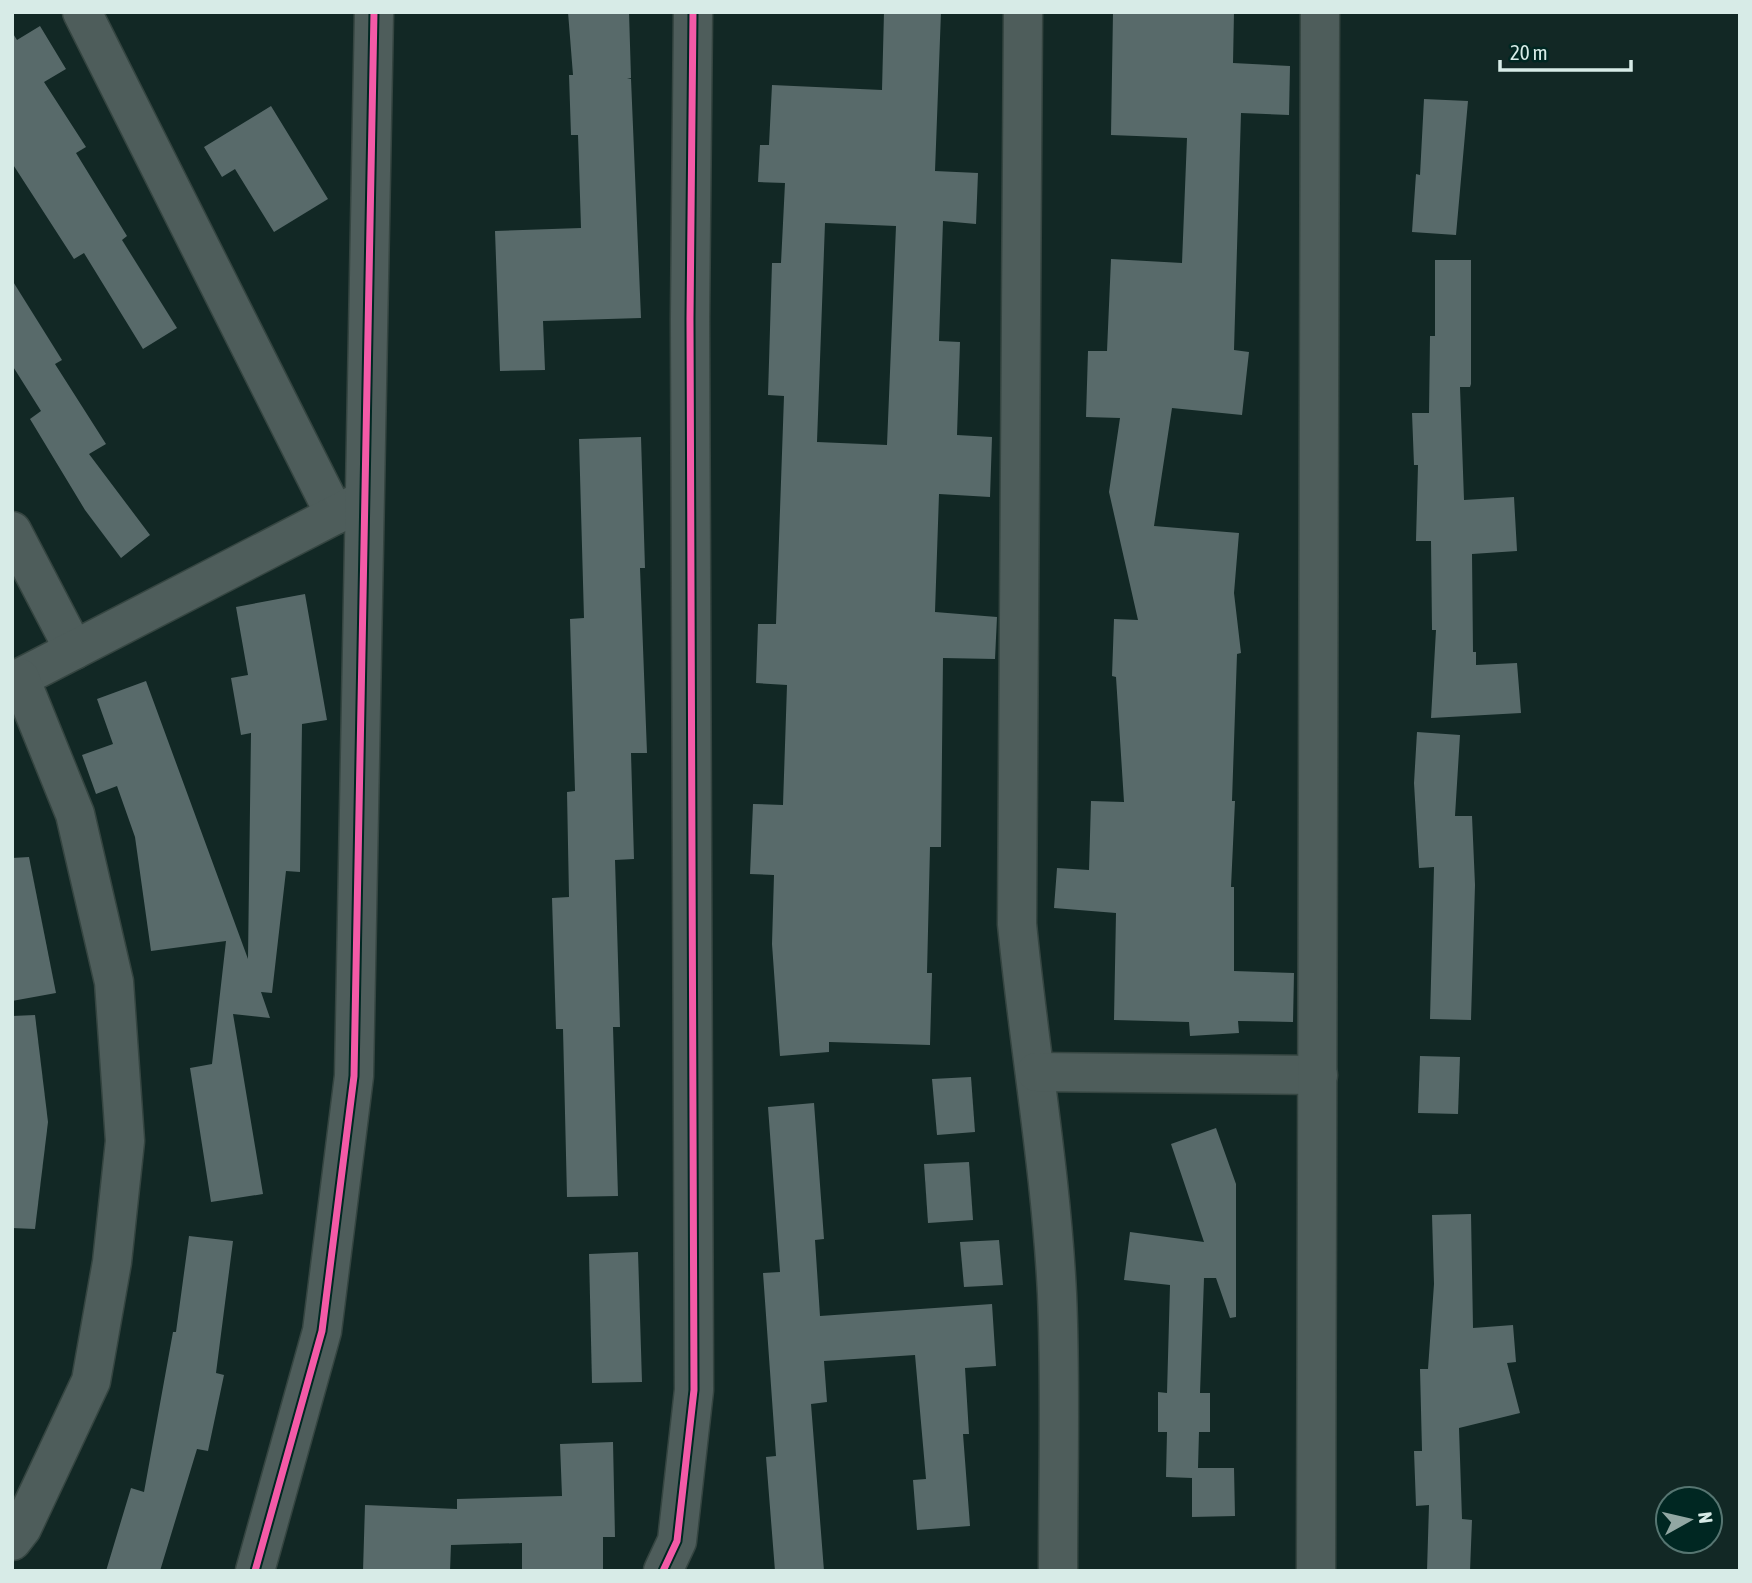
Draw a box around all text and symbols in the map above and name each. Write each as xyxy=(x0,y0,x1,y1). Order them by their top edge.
scale bar xyxy=(1500,28,1631,72)
text: 20 m xyxy=(1510,40,1548,64)
north arrow xyxy=(1654,1485,1724,1555)
text: N xyxy=(1694,1511,1718,1525)

